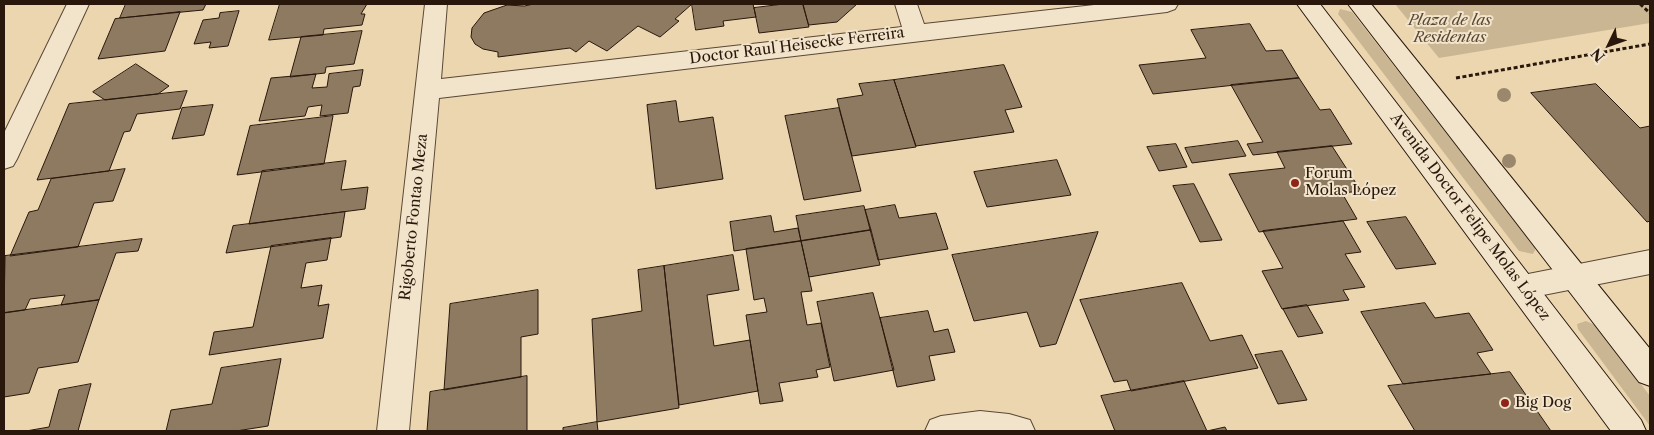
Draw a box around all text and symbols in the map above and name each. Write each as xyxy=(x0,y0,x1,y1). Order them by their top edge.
park label: Plaza de las Residentas xyxy=(1408,12,1492,47)
north arrow xyxy=(1584,20,1634,70)
street label: Doctor Raul Heisecke Ferreira xyxy=(688,24,906,68)
text: N xyxy=(1587,44,1609,66)
street label: Avenida Doctor Felipe Molas López xyxy=(1386,110,1554,324)
street label: Rigoberto Fontao Meza xyxy=(396,133,432,301)
place label: Forum Molas López xyxy=(1305,165,1396,200)
marker: Forum Molas López xyxy=(1289,177,1301,189)
place label: Big Dog xyxy=(1515,394,1571,412)
marker: Big Dog xyxy=(1499,397,1511,409)

